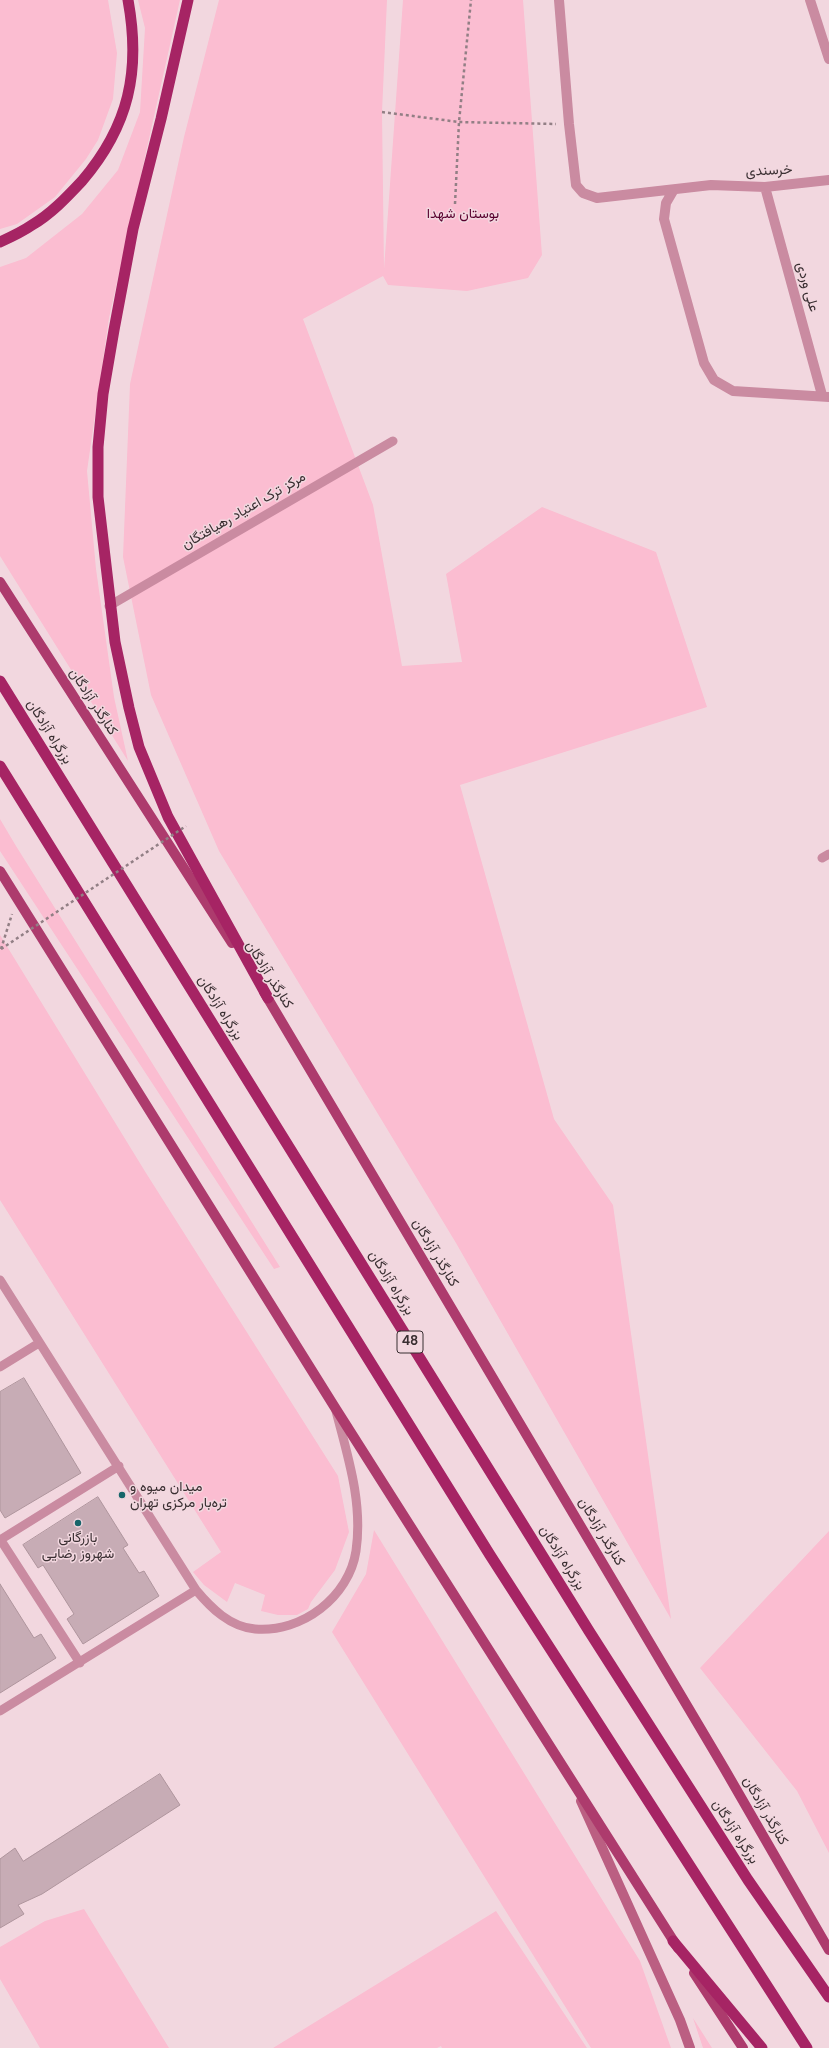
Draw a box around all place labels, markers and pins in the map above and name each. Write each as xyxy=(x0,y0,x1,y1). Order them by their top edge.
place label: میدان میوه و تره‌بار مرکزی تهران xyxy=(130,1479,227,1512)
marker: میدان میوه و تره‌بار مرکزی تهران xyxy=(117,1490,127,1500)
marker: بازرگانی شهروز رضایی xyxy=(73,1518,83,1528)
place label: بازرگانی شهروز رضایی xyxy=(42,1530,114,1562)

